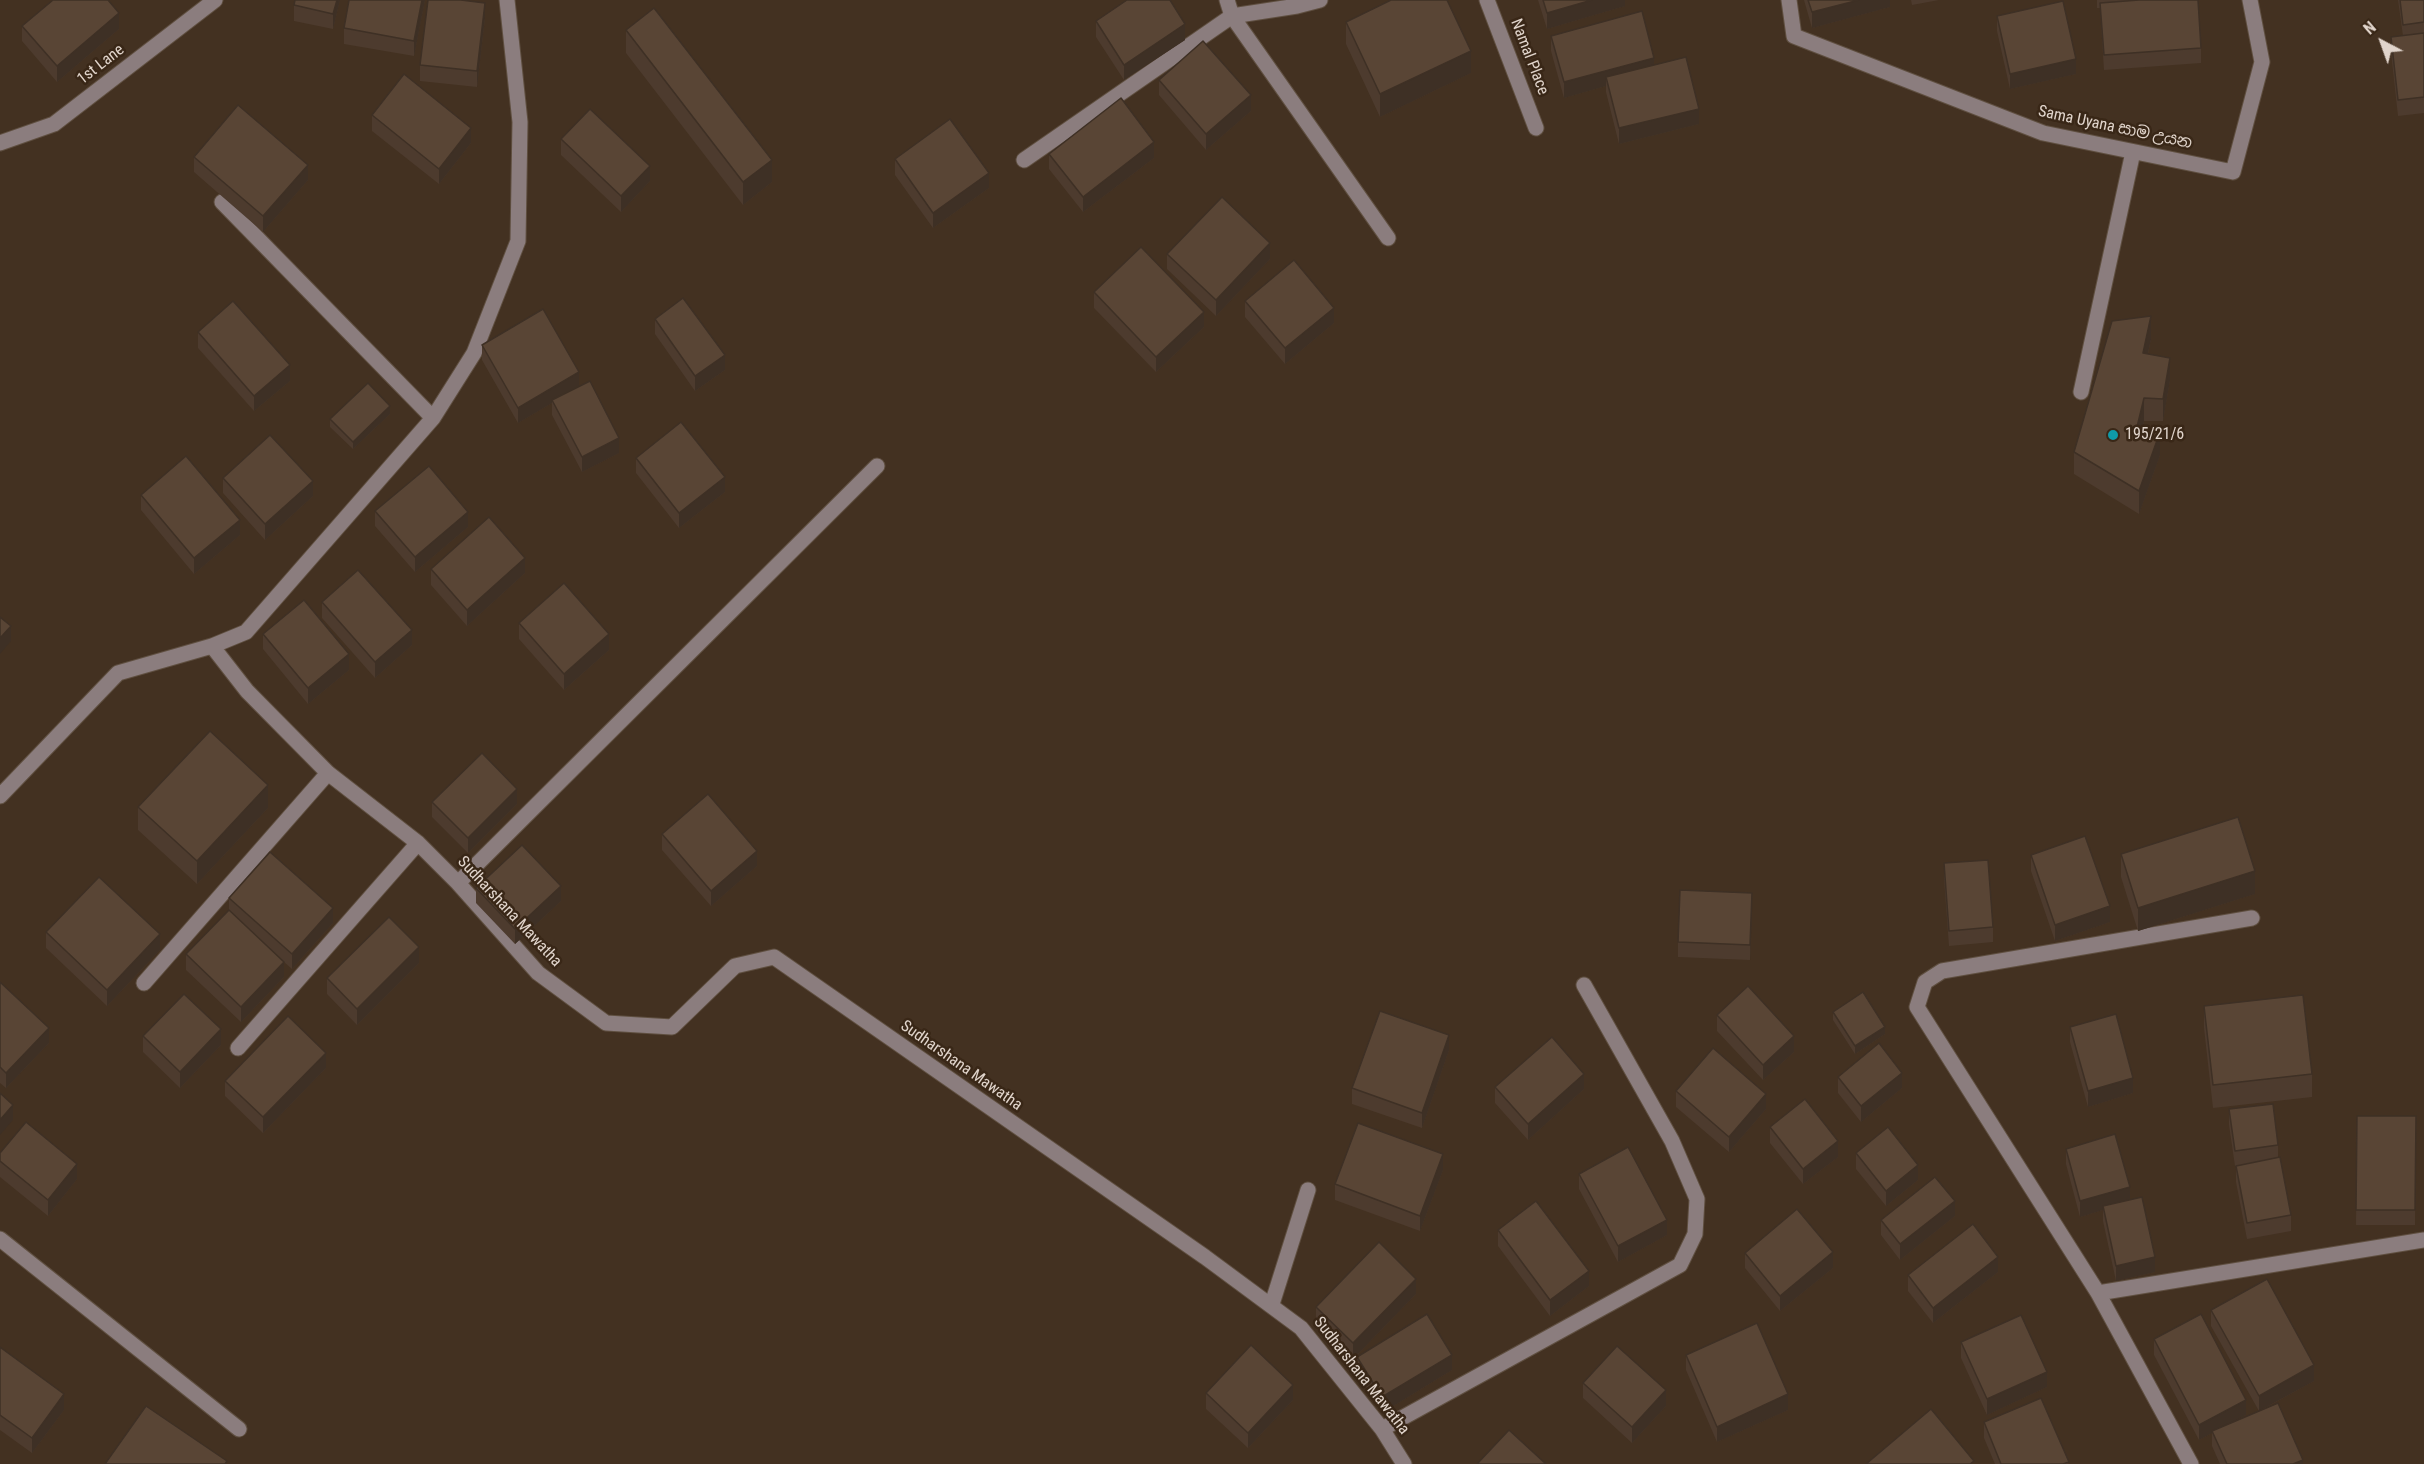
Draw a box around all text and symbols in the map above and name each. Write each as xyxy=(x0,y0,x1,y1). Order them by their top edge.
north arrow xyxy=(2352,12,2412,72)
street label: Namal Place xyxy=(1506,16,1552,98)
text: N xyxy=(2360,18,2380,38)
street label: 1st Lane xyxy=(74,41,128,89)
street label: Sama Uyana සාම උයන xyxy=(2036,102,2194,154)
place label: 195/21/6 xyxy=(2125,425,2184,445)
marker: 195/21/6 xyxy=(2106,428,2120,442)
street label: Sudharshana Mawatha xyxy=(453,853,565,971)
street label: Sudharshana Mawatha xyxy=(897,1017,1025,1115)
street label: Sudharshana Mawatha xyxy=(1309,1313,1413,1439)

